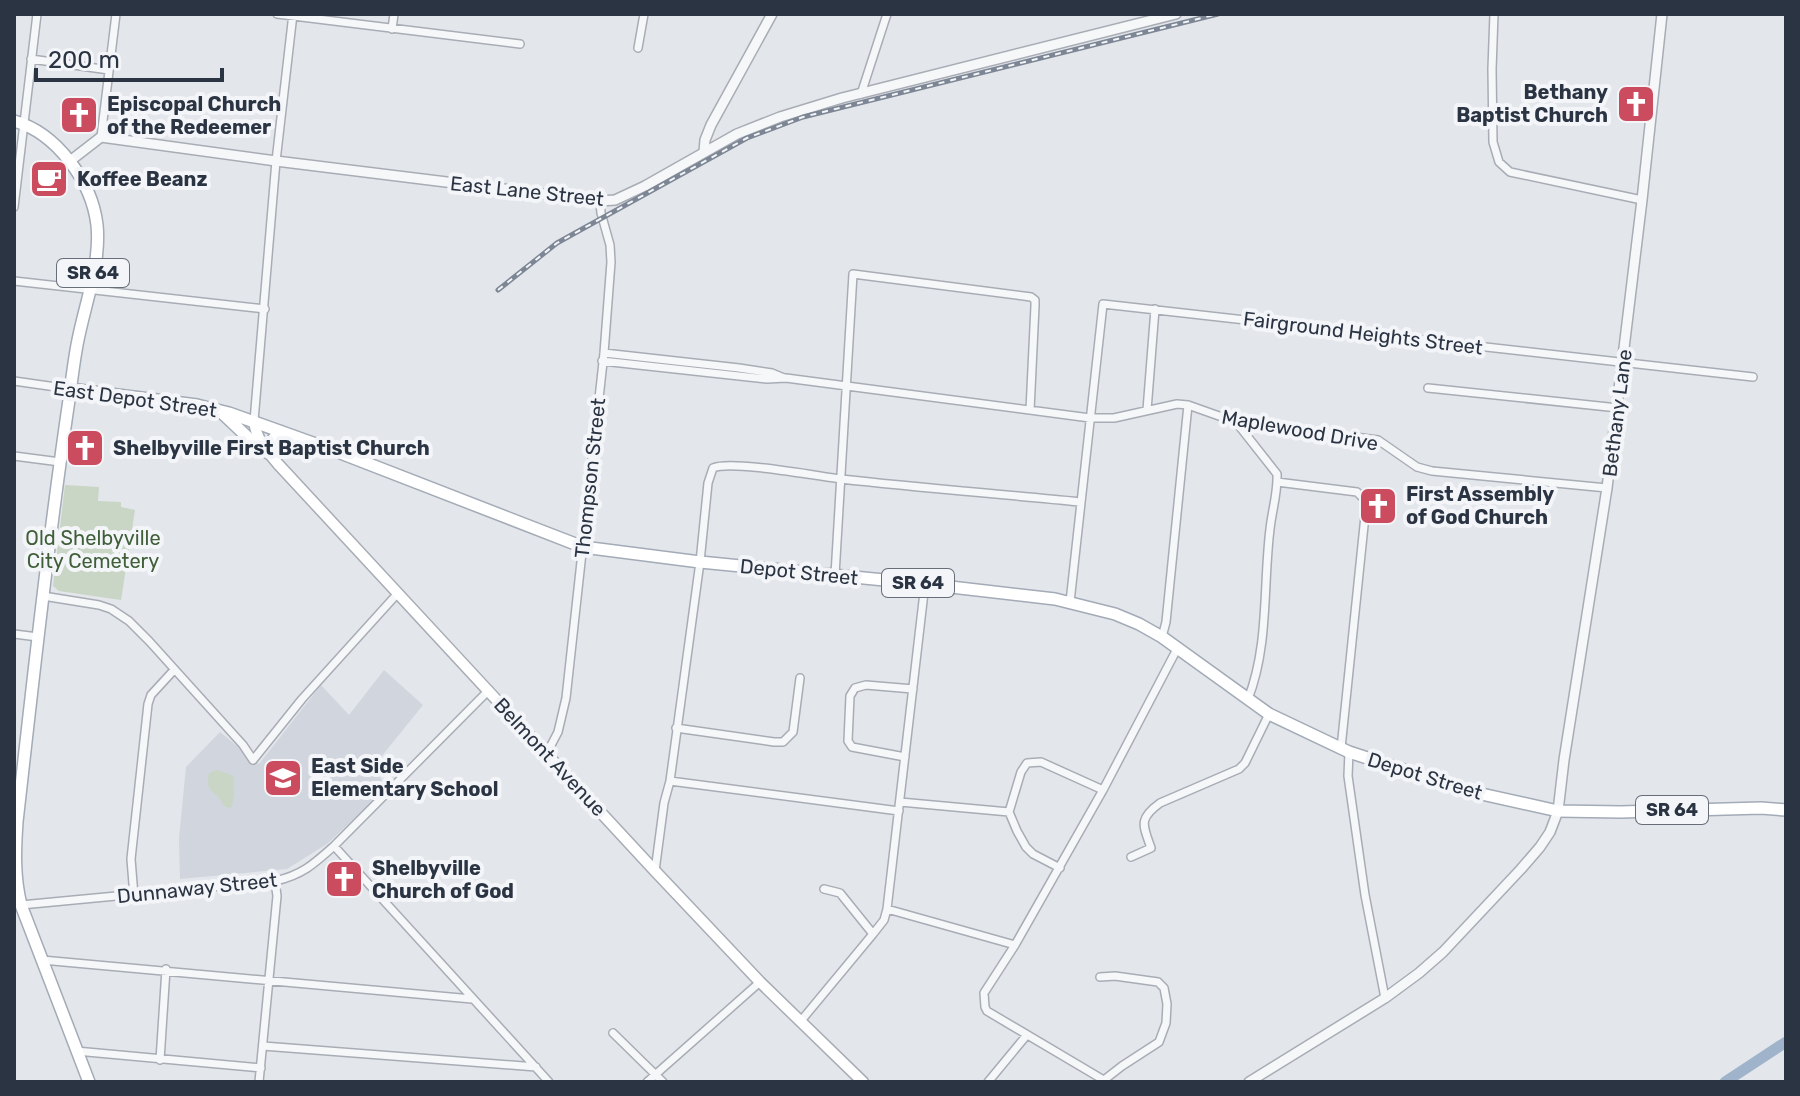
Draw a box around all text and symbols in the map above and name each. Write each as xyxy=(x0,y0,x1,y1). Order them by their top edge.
scale bar xyxy=(36,32,222,82)
text: 200 m xyxy=(48,46,120,74)
place label: Bethany Baptist Church xyxy=(1456,80,1608,127)
church icon: Bethany Baptist Church xyxy=(1615,83,1657,125)
place label: Episcopal Church of the Redeemer xyxy=(107,92,281,139)
church icon: Episcopal Church of the Redeemer xyxy=(58,94,100,136)
cafe icon: Koffee Beanz xyxy=(28,158,70,200)
place label: Koffee Beanz xyxy=(77,167,208,191)
street label: East Lane Street xyxy=(449,171,605,211)
road number: SR 64 xyxy=(57,259,129,287)
street label: Fairground Heights Street xyxy=(1242,306,1484,360)
street label: Bethany Lane xyxy=(1597,348,1637,478)
street label: East Depot Street xyxy=(52,376,218,422)
street label: Thompson Street xyxy=(570,396,610,559)
street label: Maplewood Drive xyxy=(1220,404,1380,456)
church icon: Shelbyville First Baptist Church xyxy=(64,427,106,469)
place label: Shelbyville First Baptist Church xyxy=(113,436,430,460)
place label: First Assembly of God Church xyxy=(1406,482,1554,529)
church icon: First Assembly of God Church xyxy=(1357,485,1399,527)
park label: Old Shelbyville City Cemetery xyxy=(25,526,161,573)
street label: Depot Street xyxy=(739,554,860,590)
road number: SR 64 xyxy=(882,569,954,597)
street label: Belmont Avenue xyxy=(489,693,611,821)
street label: Depot Street xyxy=(1365,747,1485,805)
place label: East Side Elementary School xyxy=(311,754,498,801)
school or university icon: East Side Elementary School xyxy=(262,757,304,799)
road number: SR 64 xyxy=(1636,796,1708,824)
place label: Shelbyville Church of God xyxy=(372,856,514,903)
church icon: Shelbyville Church of God xyxy=(323,858,365,900)
street label: Dunnaway Street xyxy=(116,868,278,908)

